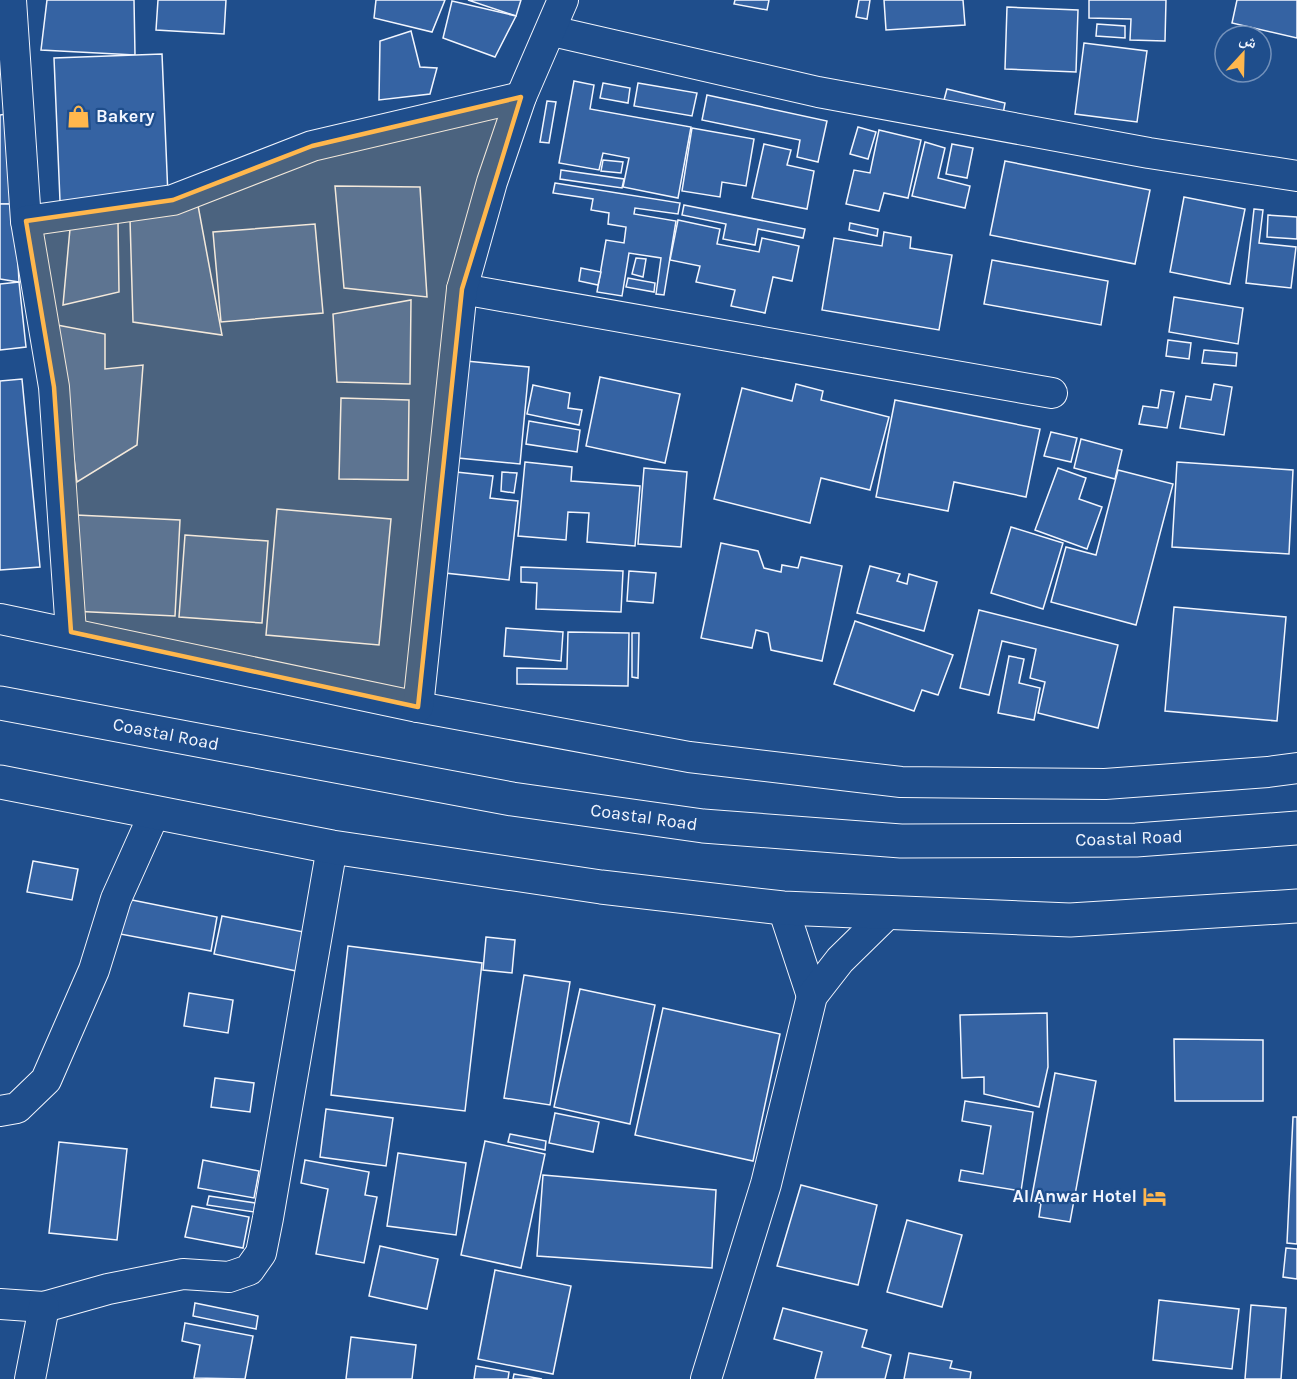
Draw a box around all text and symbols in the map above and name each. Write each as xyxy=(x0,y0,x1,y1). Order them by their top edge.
north arrow xyxy=(1213,24,1273,84)
text: ش xyxy=(1237,29,1260,53)
shop icon: Bakery xyxy=(65,103,91,129)
place label: Bakery xyxy=(96,105,155,127)
street label: Coastal Road xyxy=(111,713,221,755)
street label: Coastal Road xyxy=(589,799,699,835)
street label: Coastal Road xyxy=(1075,825,1183,851)
hotel icon: Al Anwar Hotel xyxy=(1142,1183,1168,1209)
place label: Al Anwar Hotel xyxy=(1012,1185,1137,1207)

